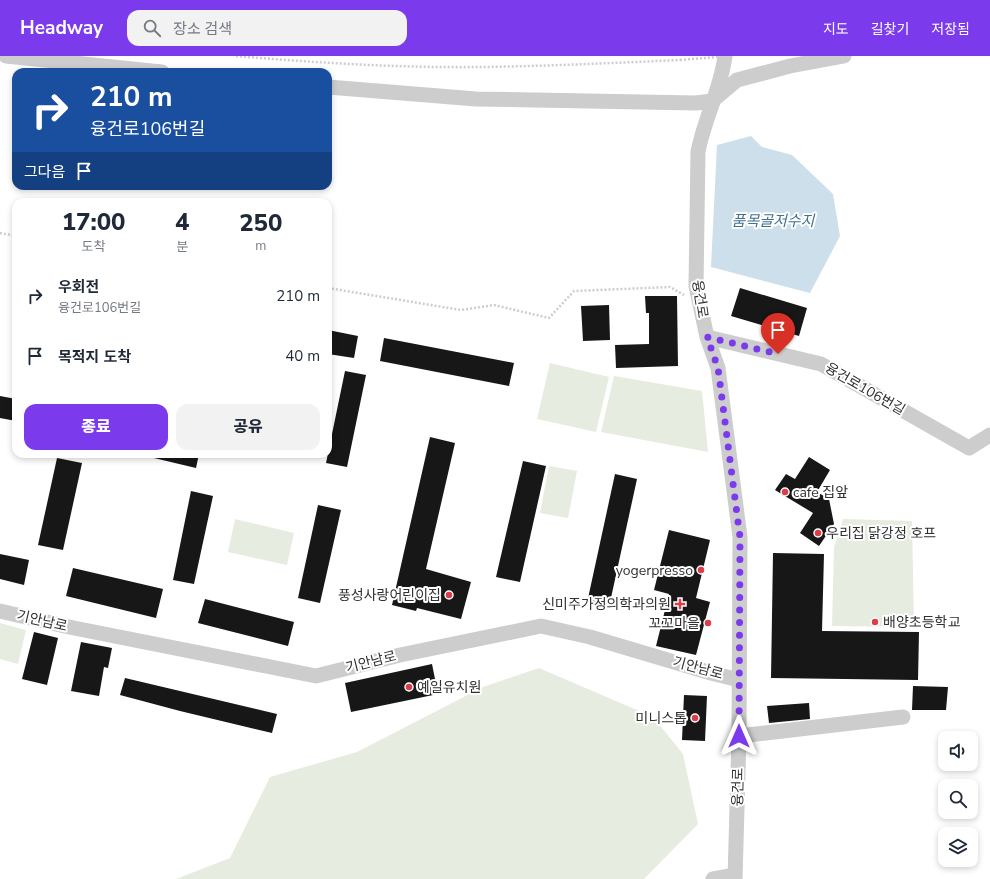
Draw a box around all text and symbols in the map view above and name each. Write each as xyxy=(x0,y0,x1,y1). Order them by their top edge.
search box xyxy=(127,10,407,46)
text: Headway xyxy=(20,15,103,41)
icon: search xyxy=(141,17,163,39)
text: 장소 검색 xyxy=(173,19,232,39)
text: 지도 xyxy=(823,20,849,39)
text: 길찾기 xyxy=(871,20,909,39)
text: 저장됨 xyxy=(931,20,970,39)
text: 210 m xyxy=(90,78,173,116)
icon: right xyxy=(24,84,76,136)
text: 융건로106번길 xyxy=(90,117,205,141)
icon: arrive xyxy=(73,160,95,182)
text: 그다음 xyxy=(24,162,65,182)
text: 17:00 xyxy=(62,206,125,238)
text: 4 xyxy=(175,206,190,238)
text: 250 xyxy=(239,207,282,239)
water label: 품목골저수지 xyxy=(732,211,816,231)
text: m xyxy=(255,237,266,255)
text: 도착 xyxy=(82,238,106,256)
text: 분 xyxy=(176,238,188,256)
text: 우회전 xyxy=(58,277,99,297)
street label: 융건로 xyxy=(688,278,712,320)
icon: right xyxy=(24,285,46,307)
text: 210 m xyxy=(276,286,320,306)
text: 융건로106번길 xyxy=(58,299,141,317)
pin xyxy=(761,313,795,354)
icon: arrive xyxy=(767,319,789,341)
icon: arrive xyxy=(24,345,46,367)
text: 40 m xyxy=(285,346,320,366)
text: 목적지 도착 xyxy=(58,347,131,367)
street label: 융건로106번길 xyxy=(821,358,909,420)
button: 종료 xyxy=(24,404,168,450)
button: 공유 xyxy=(176,404,320,450)
place label: cafe 집앞 xyxy=(793,483,848,502)
marker: cafe 집앞 xyxy=(780,487,790,497)
place label: 우리집 닭강정 호프 xyxy=(826,524,936,543)
marker: 우리집 닭강정 호프 xyxy=(813,528,823,538)
place label: yogerpresso xyxy=(616,561,693,580)
marker: yogerpresso xyxy=(696,565,706,575)
place label: 풍성사랑어린이집 xyxy=(338,586,441,605)
marker: 풍성사랑어린이집 xyxy=(444,590,454,600)
place label: 신미주가정의학과의원 xyxy=(542,595,671,614)
marker: 신미주가정의학과의원 xyxy=(674,598,686,610)
street label: 기안남로 xyxy=(15,606,69,636)
place label: 배양초등학교 xyxy=(883,613,960,632)
place label: 꼬꼬마을 xyxy=(648,614,700,633)
marker: 배양초등학교 xyxy=(870,617,880,627)
marker: 꼬꼬마을 xyxy=(703,618,713,628)
street label: 기안남로 xyxy=(344,647,398,677)
street label: 기안남로 xyxy=(671,652,725,684)
place label: 예일유치원 xyxy=(417,678,481,697)
marker: 예일유치원 xyxy=(404,682,414,692)
place label: 미니스톱 xyxy=(635,709,687,728)
marker: 미니스톱 xyxy=(690,713,700,723)
position arrow xyxy=(718,715,760,757)
map controls xyxy=(938,731,978,867)
button: sound xyxy=(938,731,978,771)
street label: 융건로 xyxy=(728,767,748,806)
button: search xyxy=(938,779,978,819)
button: layers xyxy=(938,827,978,867)

